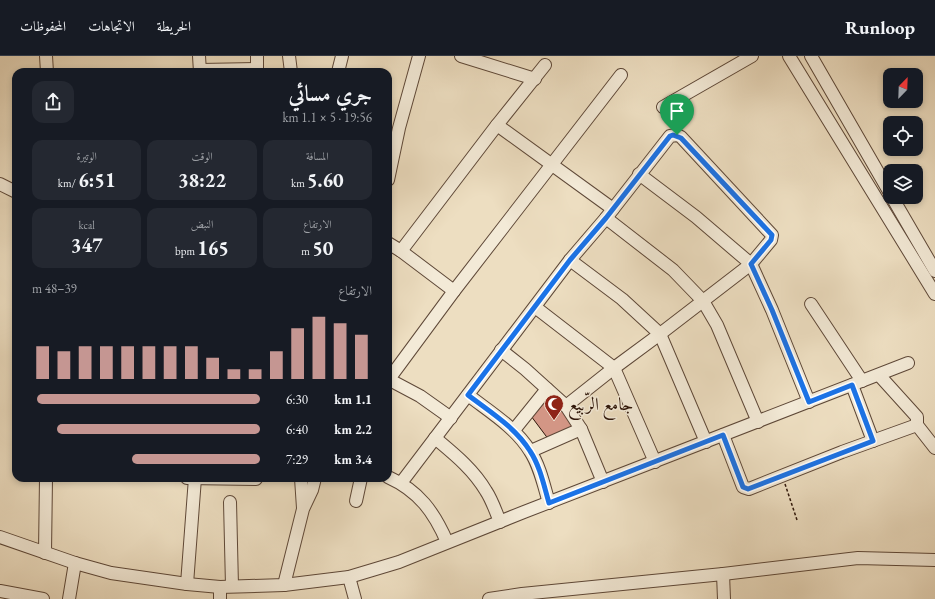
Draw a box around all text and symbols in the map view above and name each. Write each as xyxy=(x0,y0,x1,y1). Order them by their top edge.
text: Runloop xyxy=(845,15,915,40)
text: المحفوظات xyxy=(20,17,66,35)
text: الاتجاهات xyxy=(88,17,135,35)
text: الخريطة xyxy=(157,17,191,35)
north arrow xyxy=(883,68,923,108)
map controls xyxy=(883,68,923,204)
text: جري مسائي xyxy=(288,79,372,108)
button: share xyxy=(32,81,74,123)
pin xyxy=(660,94,694,135)
icon: arrive xyxy=(666,100,688,122)
text: 19:56 · 5 × 1.1 km xyxy=(282,109,372,126)
button: locate xyxy=(883,116,923,156)
text: الوتيرة xyxy=(77,149,97,163)
text: الوقت xyxy=(191,149,213,163)
text: المسافة xyxy=(306,149,329,163)
button: layers xyxy=(883,164,923,204)
text: 6:51 xyxy=(78,167,116,193)
text: 38:22 xyxy=(178,167,226,193)
text: 5.60 xyxy=(307,167,344,193)
text: /km xyxy=(58,176,78,190)
text: km xyxy=(291,176,307,190)
text: النبض xyxy=(191,217,213,231)
text: الارتفاع xyxy=(303,217,332,231)
text: kcal xyxy=(78,218,95,232)
text: 347 xyxy=(71,232,103,258)
text: 165 xyxy=(197,235,229,261)
text: 50 xyxy=(312,235,333,261)
text: bpm xyxy=(175,244,197,258)
text: m xyxy=(301,244,312,258)
text: 39–48 m xyxy=(32,280,77,297)
text: الارتفاع xyxy=(338,282,372,299)
text: 6:30 xyxy=(286,391,308,408)
text: 1.1 km xyxy=(334,391,372,408)
place label: جامع الرّبيع xyxy=(568,392,633,420)
mosque icon: جامع الرّبيع xyxy=(543,393,565,421)
text: 6:40 xyxy=(286,421,308,438)
text: 2.2 km xyxy=(334,421,372,438)
text: 7:29 xyxy=(286,451,308,468)
text: 3.4 km xyxy=(334,451,372,468)

